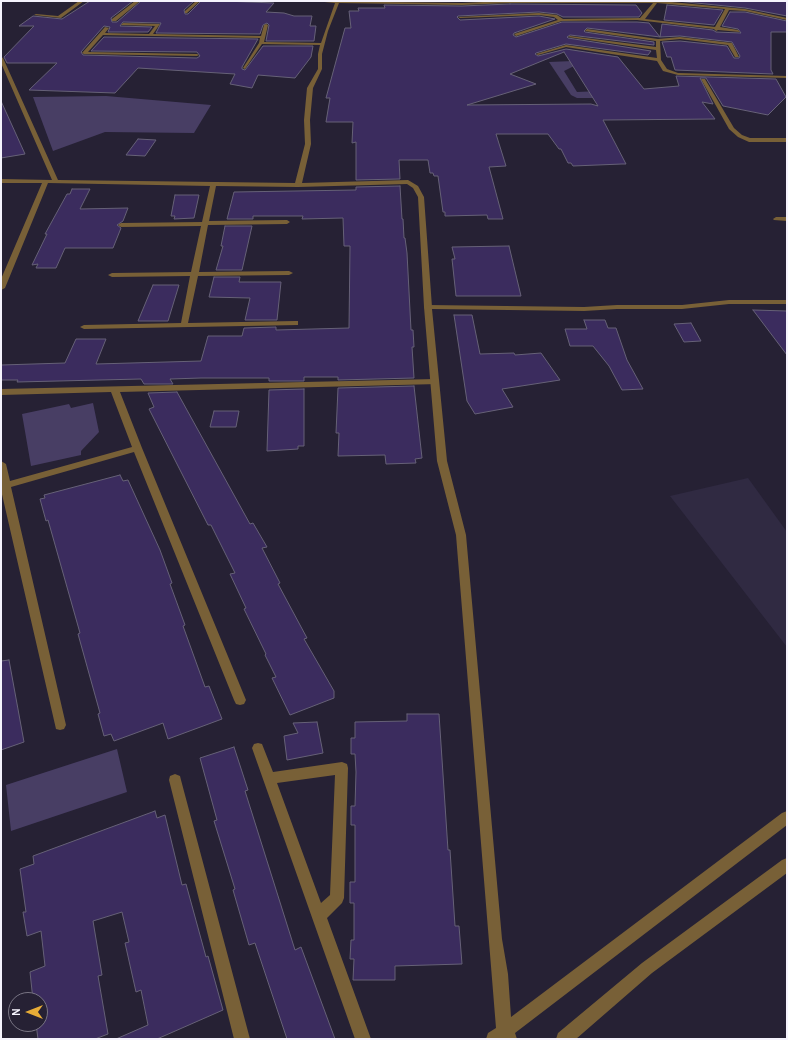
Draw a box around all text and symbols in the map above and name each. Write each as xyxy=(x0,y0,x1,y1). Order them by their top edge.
north arrow xyxy=(8,992,48,1032)
text: N xyxy=(10,1008,23,1016)

